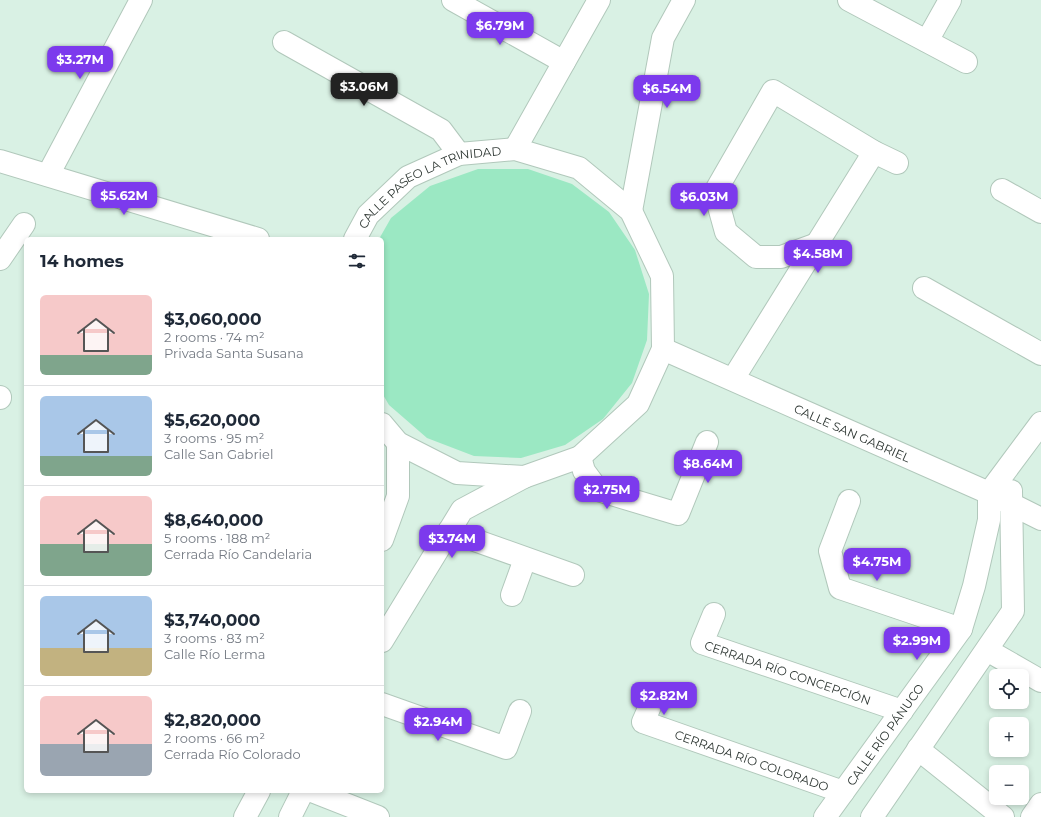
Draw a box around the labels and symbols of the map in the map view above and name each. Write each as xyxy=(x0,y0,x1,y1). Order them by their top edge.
pin: $6.79M xyxy=(467,12,533,46)
pin: $3.27M xyxy=(47,46,113,80)
pin: $3.06M xyxy=(331,73,397,107)
pin: $6.54M xyxy=(634,75,700,109)
street label: CALLE PASEO LA TRINIDAD xyxy=(355,143,502,231)
pin: $5.62M xyxy=(91,182,157,216)
pin: $6.03M xyxy=(671,183,737,217)
pin: $4.58M xyxy=(785,240,851,274)
street label: CALLE SAN GABRIEL xyxy=(792,400,913,465)
pin: $8.64M xyxy=(675,450,741,484)
pin: $2.75M xyxy=(574,476,640,510)
pin: $3.74M xyxy=(419,525,485,559)
pin: $4.75M xyxy=(844,548,910,582)
pin: $2.99M xyxy=(884,627,950,661)
street label: CERRADA RÍO CONCEPCIÓN xyxy=(703,637,873,707)
street label: CALLE RÍO PÁNUCO xyxy=(843,681,927,788)
pin: $2.82M xyxy=(631,682,697,716)
pin: $2.94M xyxy=(405,708,471,742)
street label: CERRADA RÍO COLORADO xyxy=(673,726,831,794)

